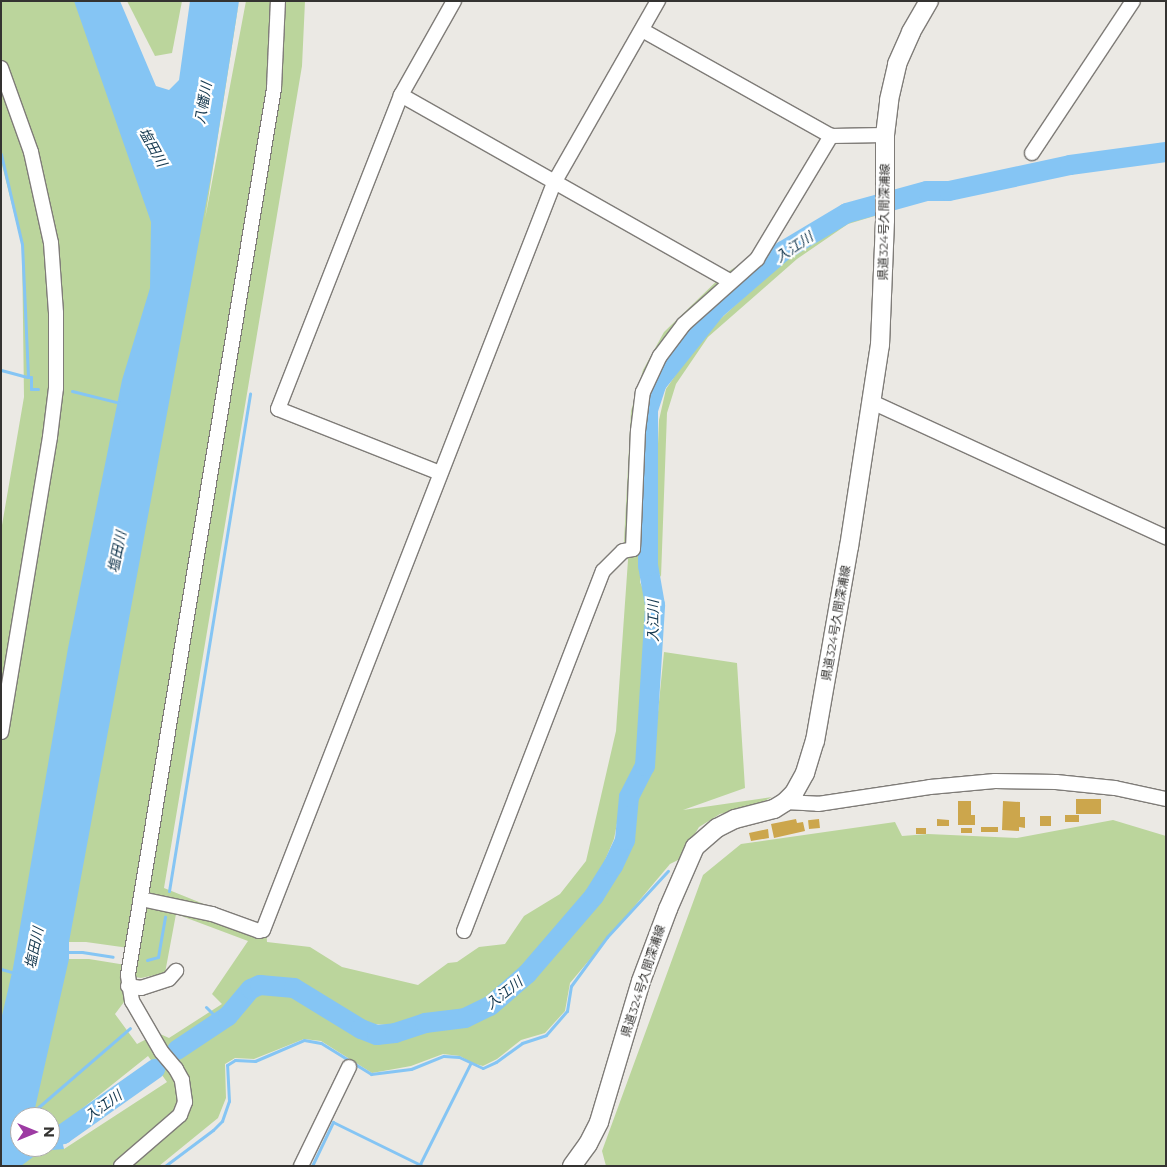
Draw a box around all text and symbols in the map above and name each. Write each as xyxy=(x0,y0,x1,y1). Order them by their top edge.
water label: 八幡川 xyxy=(191,81,215,125)
water label: 塩田川 xyxy=(135,125,171,169)
street label: 県道324号久間深浦線 xyxy=(876,163,892,281)
water label: 入江川 xyxy=(772,228,816,266)
water label: 塩田川 xyxy=(104,530,130,574)
street label: 県道324号久間深浦線 xyxy=(819,564,853,682)
water label: 入江川 xyxy=(645,600,661,642)
street label: 県道324号久間深浦線 xyxy=(618,923,668,1039)
water label: 塩田川 xyxy=(21,926,47,970)
water label: 入江川 xyxy=(482,973,526,1013)
water label: 入江川 xyxy=(81,1087,125,1125)
north arrow xyxy=(10,1107,60,1157)
text: N xyxy=(40,1126,58,1138)

